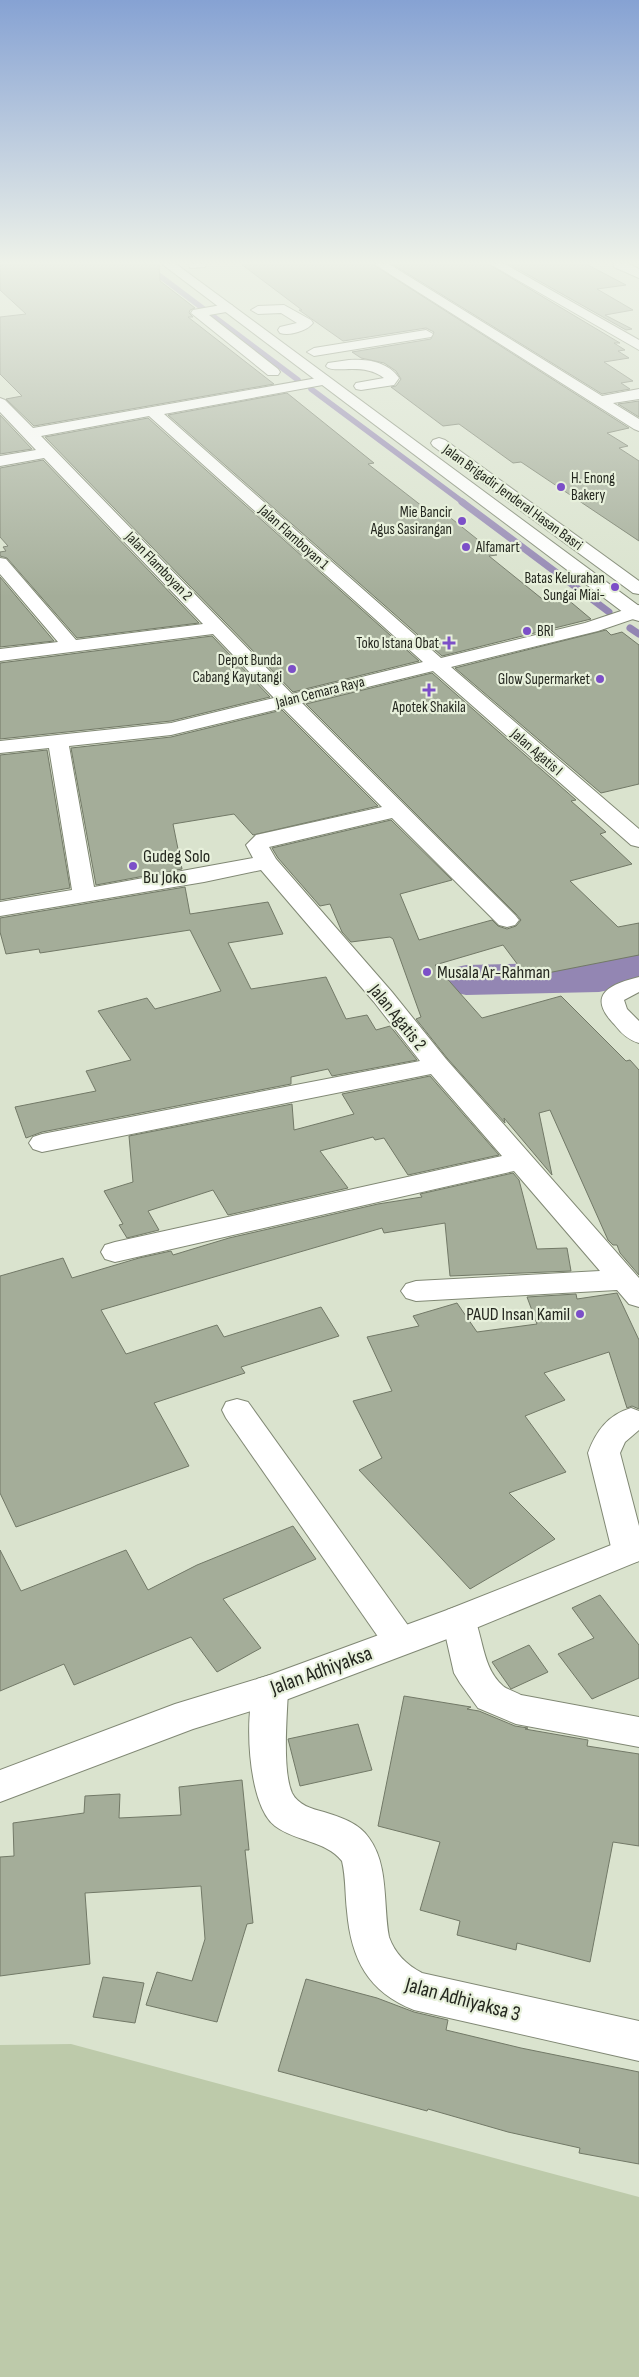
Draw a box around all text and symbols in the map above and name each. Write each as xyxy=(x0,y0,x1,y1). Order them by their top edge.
street label: Jalan Brigadir Jenderal Hasan Basri xyxy=(438,440,587,555)
place label: H. Enong Bakery xyxy=(571,469,615,505)
marker: H. Enong Bakery xyxy=(555,481,567,493)
street label: Jalan Flamboyan 1 xyxy=(254,500,333,574)
place label: Mie Bancir Agus Sasirangan xyxy=(370,503,453,539)
marker: Mie Bancir Agus Sasirangan xyxy=(456,515,468,527)
street label: Jalan Flamboyan 2 xyxy=(120,527,196,605)
place label: Alfamart xyxy=(475,538,520,557)
marker: Alfamart xyxy=(460,541,472,553)
place label: Batas Kelurahan Sungai Miai- xyxy=(524,569,605,605)
marker: Batas Kelurahan Sungai Miai- xyxy=(609,581,621,593)
place label: BRI xyxy=(537,622,554,641)
marker: BRI xyxy=(521,625,533,637)
place label: Toko Istana Obat xyxy=(356,634,439,653)
marker: Toko Istana Obat xyxy=(443,637,455,649)
place label: Depot Bunda Cabang Kayutangi xyxy=(193,651,282,687)
marker: Depot Bunda Cabang Kayutangi xyxy=(286,663,298,675)
place label: Glow Supermarket xyxy=(498,670,590,689)
street label: Jalan Cemara Raya xyxy=(273,672,367,713)
marker: Glow Supermarket xyxy=(594,673,606,685)
marker: Apotek Shakila xyxy=(423,684,435,696)
place label: Apotek Shakila xyxy=(391,698,466,717)
street label: Jalan Agatis I xyxy=(506,724,567,780)
place label: Gudeg Solo Bu Joko xyxy=(143,846,210,888)
marker: Gudeg Solo Bu Joko xyxy=(127,860,139,872)
place label: Musala Ar-Rahman xyxy=(437,962,550,983)
marker: Musala Ar-Rahman xyxy=(421,966,433,978)
street label: Jalan Agatis 2 xyxy=(364,979,431,1055)
place label: PAUD Insan Kamil xyxy=(466,1304,570,1325)
marker: PAUD Insan Kamil xyxy=(574,1308,586,1320)
street label: Jalan Adhiyaksa xyxy=(266,1641,375,1701)
street label: Jalan Adhiyaksa 3 xyxy=(402,1972,523,2027)

